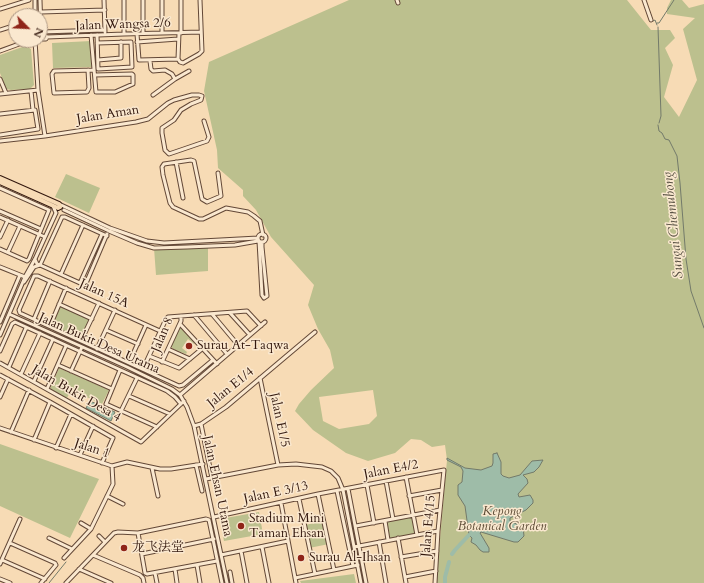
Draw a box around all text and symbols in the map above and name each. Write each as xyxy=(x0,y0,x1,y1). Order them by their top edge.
north arrow xyxy=(8,8,48,48)
street label: Jalan Wangsa 2/6 xyxy=(75,16,171,34)
text: N xyxy=(30,25,47,40)
street label: Jalan Aman xyxy=(76,102,140,128)
water label: Sungai Chemubong xyxy=(660,171,688,279)
street label: Jalan 15A xyxy=(77,276,131,312)
street label: Jalan Bukit Desa Utama xyxy=(36,310,162,378)
street label: Jalan 8 xyxy=(149,315,177,355)
place label: Surau At-Taqwa xyxy=(197,338,289,354)
marker: Surau At-Taqwa xyxy=(184,341,194,351)
street label: Jalan Bukit Desa 4 xyxy=(29,362,123,426)
street label: Jalan E1/4 xyxy=(205,365,257,411)
street label: Jalan E1/5 xyxy=(266,391,292,449)
street label: Jalan Ehsan Utama xyxy=(199,434,235,538)
street label: Jalan 1 xyxy=(72,436,112,462)
street label: Jalan E4/2 xyxy=(362,457,420,483)
street label: Jalan E 3/13 xyxy=(242,479,310,507)
street label: Jalan E4/15 xyxy=(419,494,439,558)
park label: Kepong Botanical Garden xyxy=(457,504,547,535)
place label: Stadium Mini Taman Ehsan xyxy=(249,511,324,542)
marker: Stadium Mini Taman Ehsan xyxy=(236,521,246,531)
place label: 龙飞法堂 xyxy=(132,540,184,556)
marker: 龙飞法堂 xyxy=(119,543,129,553)
place label: Surau Al-Ihsan xyxy=(309,550,391,566)
marker: Surau Al-Ihsan xyxy=(296,553,306,563)

